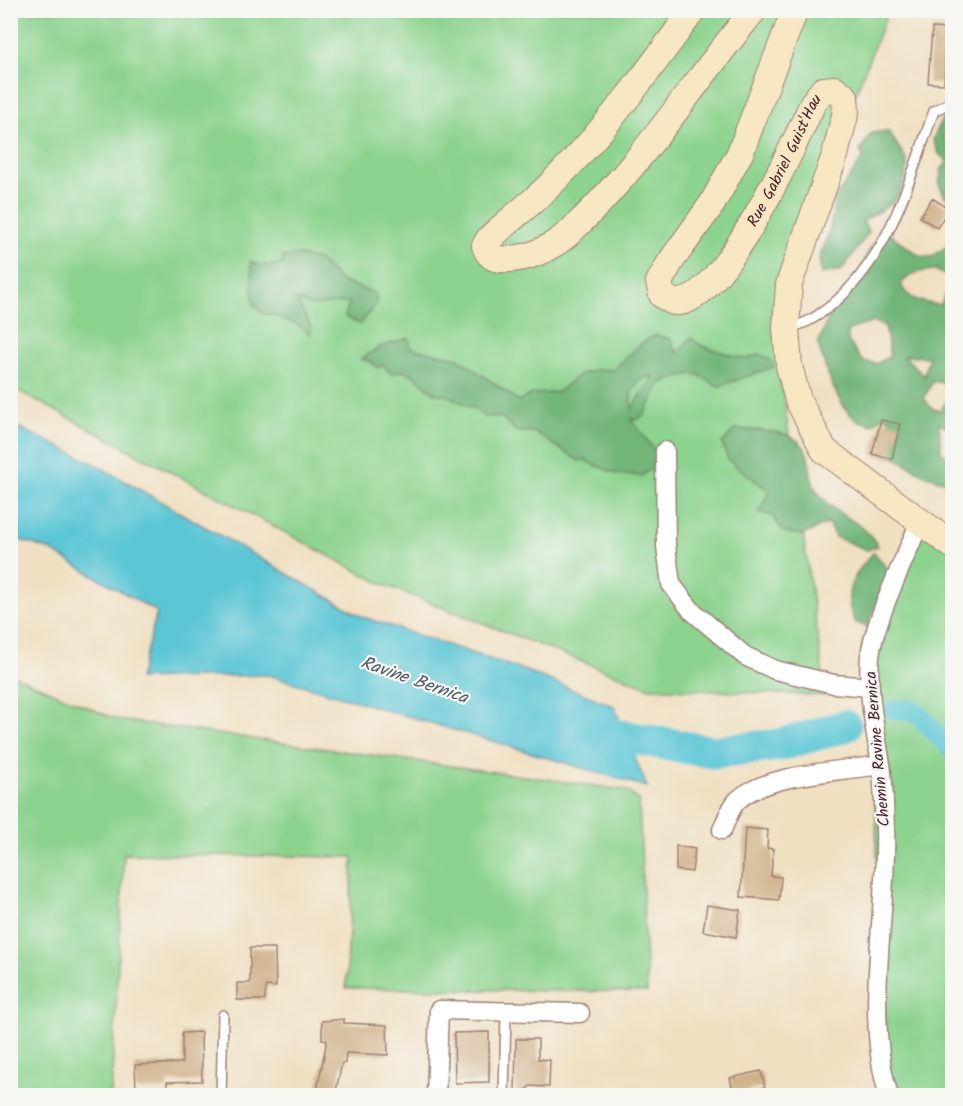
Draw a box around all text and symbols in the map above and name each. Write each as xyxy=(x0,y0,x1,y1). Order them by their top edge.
street label: Rue Gabriel Guist'Hau xyxy=(740,88,828,231)
water label: Ravine Bernica xyxy=(357,649,473,713)
street label: Chemin Ravine Bernica xyxy=(859,670,897,828)

